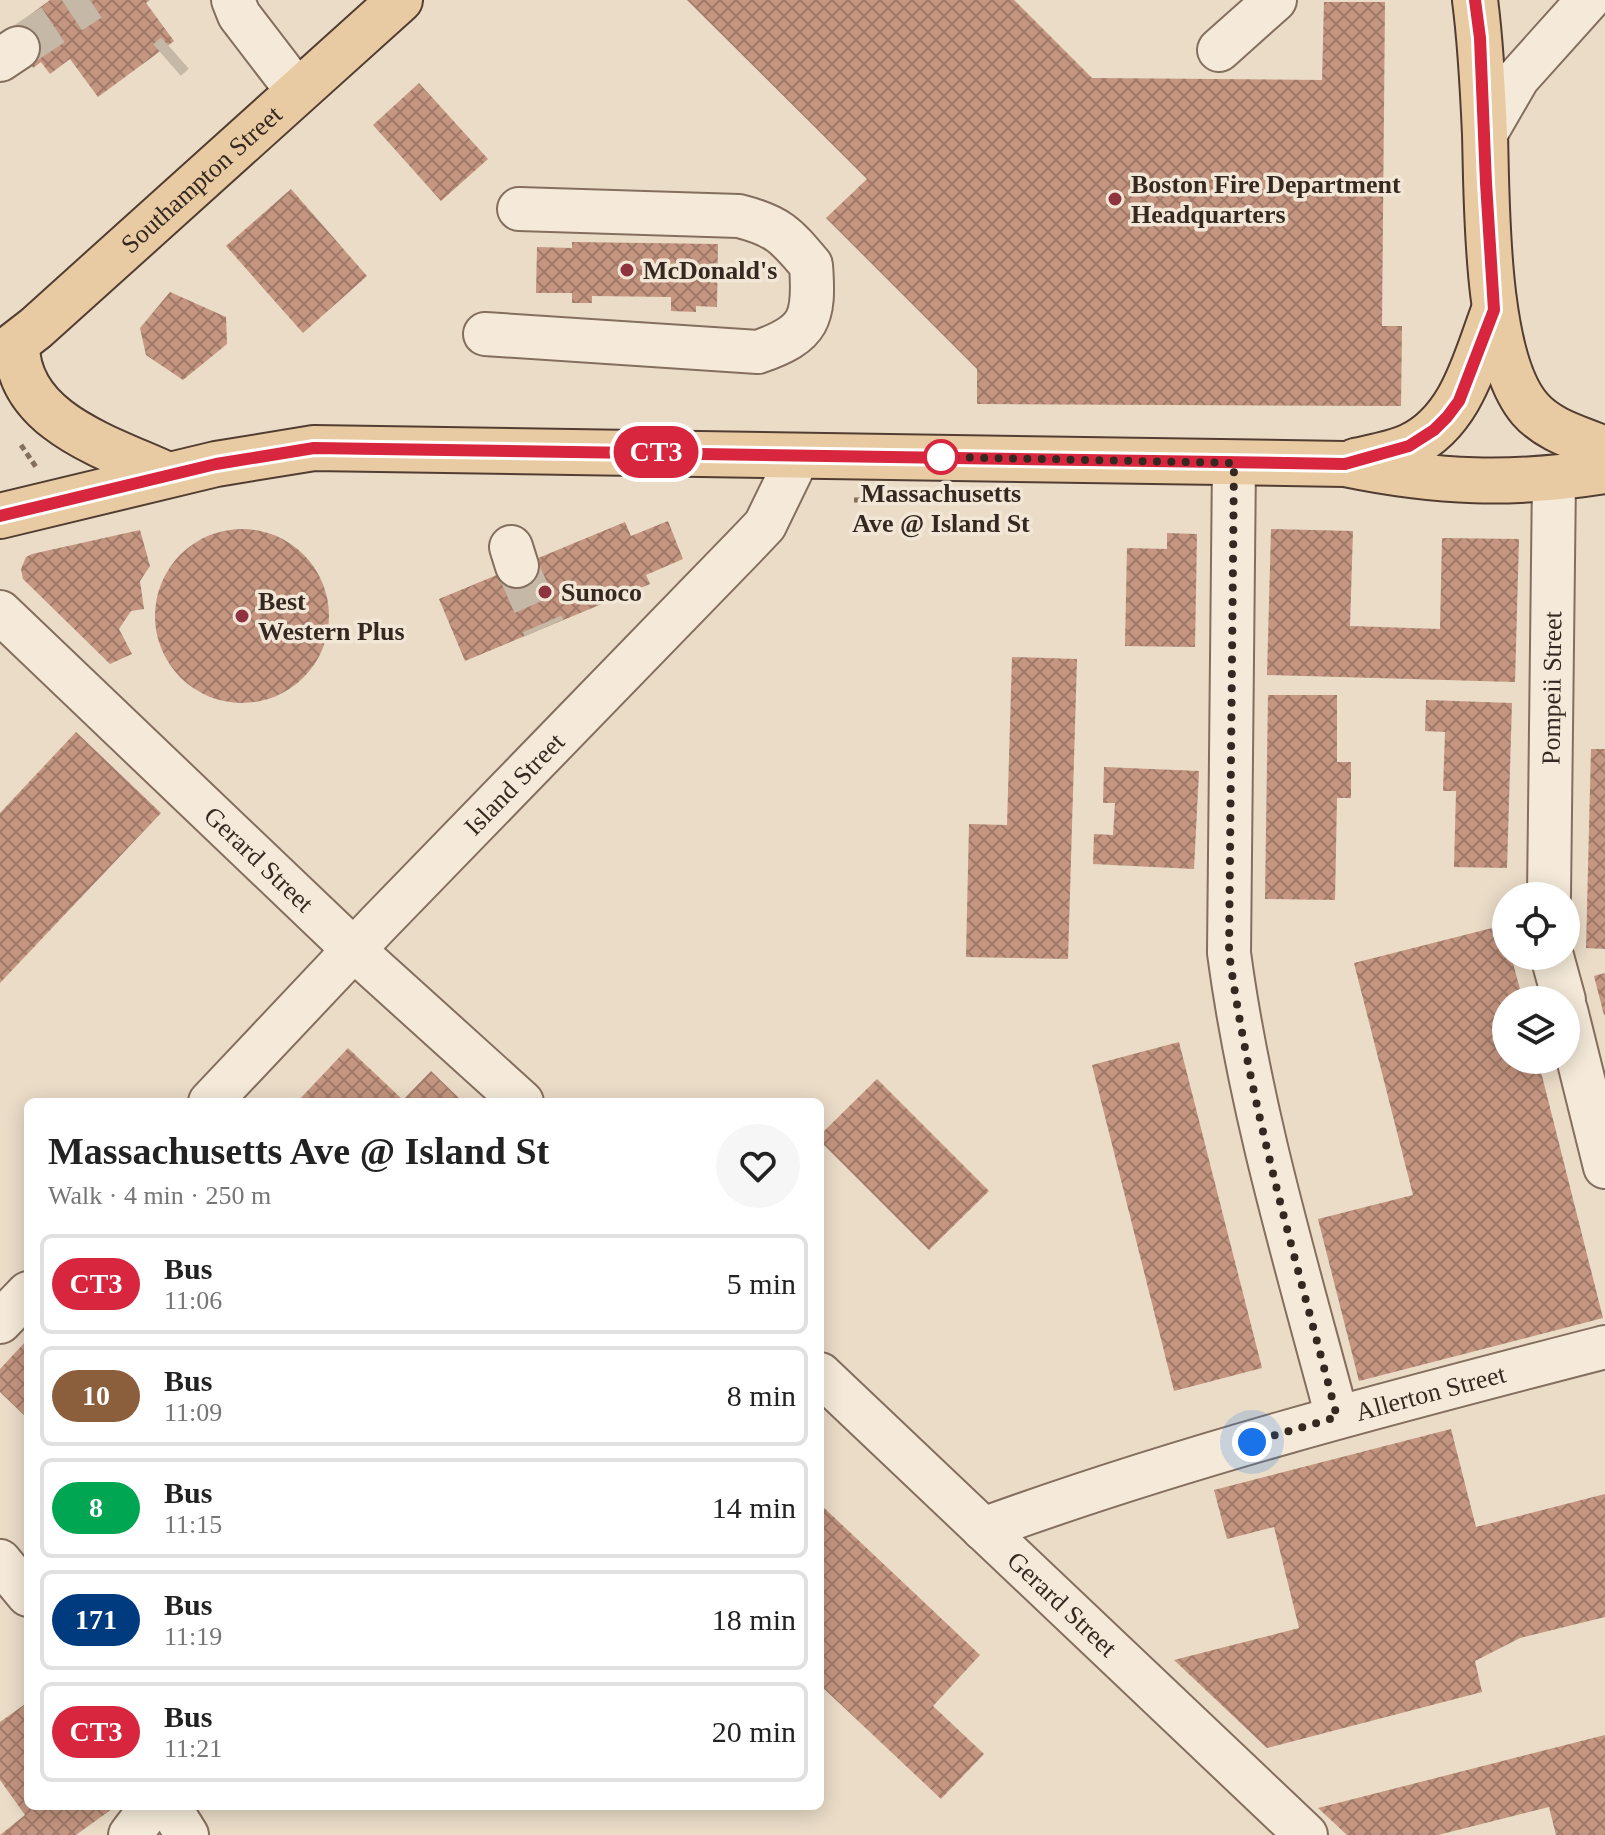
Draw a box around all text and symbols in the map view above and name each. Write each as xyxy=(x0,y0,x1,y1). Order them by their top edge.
street label: Southampton Street xyxy=(115,99,288,259)
place label: Boston Fire Department Headquarters xyxy=(1131,170,1401,229)
marker: Boston Fire Department Headquarters xyxy=(1106,190,1124,208)
place label: McDonald's xyxy=(643,256,777,285)
marker: McDonald's xyxy=(618,261,636,279)
line badge: CT3 xyxy=(610,426,702,478)
text: CT3 xyxy=(630,436,682,467)
marker: Massachusetts Ave @ Island St xyxy=(924,440,958,474)
place label: Massachusetts Ave @ Island St xyxy=(852,479,1030,538)
place label: Sunoco xyxy=(561,578,642,607)
marker: Sunoco xyxy=(536,583,554,601)
place label: Best Western Plus xyxy=(258,587,405,646)
marker: Best Western Plus xyxy=(233,607,251,625)
street label: Pompeii Street xyxy=(1536,610,1567,765)
street label: Island Street xyxy=(458,726,570,841)
street label: Gerard Street xyxy=(198,801,320,918)
map controls xyxy=(1492,882,1580,1074)
button: locate xyxy=(1492,882,1580,970)
button: layers xyxy=(1492,986,1580,1074)
button: heart xyxy=(716,1124,800,1208)
text: Massachusetts Ave @ Island St xyxy=(48,1130,549,1172)
text: Walk · 4 min · 250 m xyxy=(48,1181,271,1210)
text: Bus xyxy=(164,1252,212,1285)
text: 5 min xyxy=(727,1267,796,1300)
text: CT3 xyxy=(70,1268,122,1299)
text: 11:06 xyxy=(164,1286,222,1315)
street label: Allerton Street xyxy=(1352,1359,1509,1427)
text: Bus xyxy=(164,1364,212,1397)
text: 8 min xyxy=(727,1379,796,1412)
text: 10 xyxy=(82,1380,110,1411)
text: 11:09 xyxy=(164,1398,222,1427)
your location xyxy=(1232,1422,1272,1462)
text: Bus xyxy=(164,1476,212,1509)
text: 14 min xyxy=(712,1491,796,1524)
text: 8 xyxy=(89,1492,103,1523)
text: 11:15 xyxy=(164,1510,222,1539)
street label: Gerard Street xyxy=(1002,1545,1123,1663)
text: Bus xyxy=(164,1588,212,1621)
text: 18 min xyxy=(712,1603,796,1636)
text: 171 xyxy=(75,1604,117,1635)
text: 11:19 xyxy=(164,1622,222,1651)
text: Bus xyxy=(164,1700,212,1733)
text: 20 min xyxy=(712,1715,796,1748)
text: CT3 xyxy=(70,1716,122,1747)
text: 11:21 xyxy=(164,1734,222,1763)

